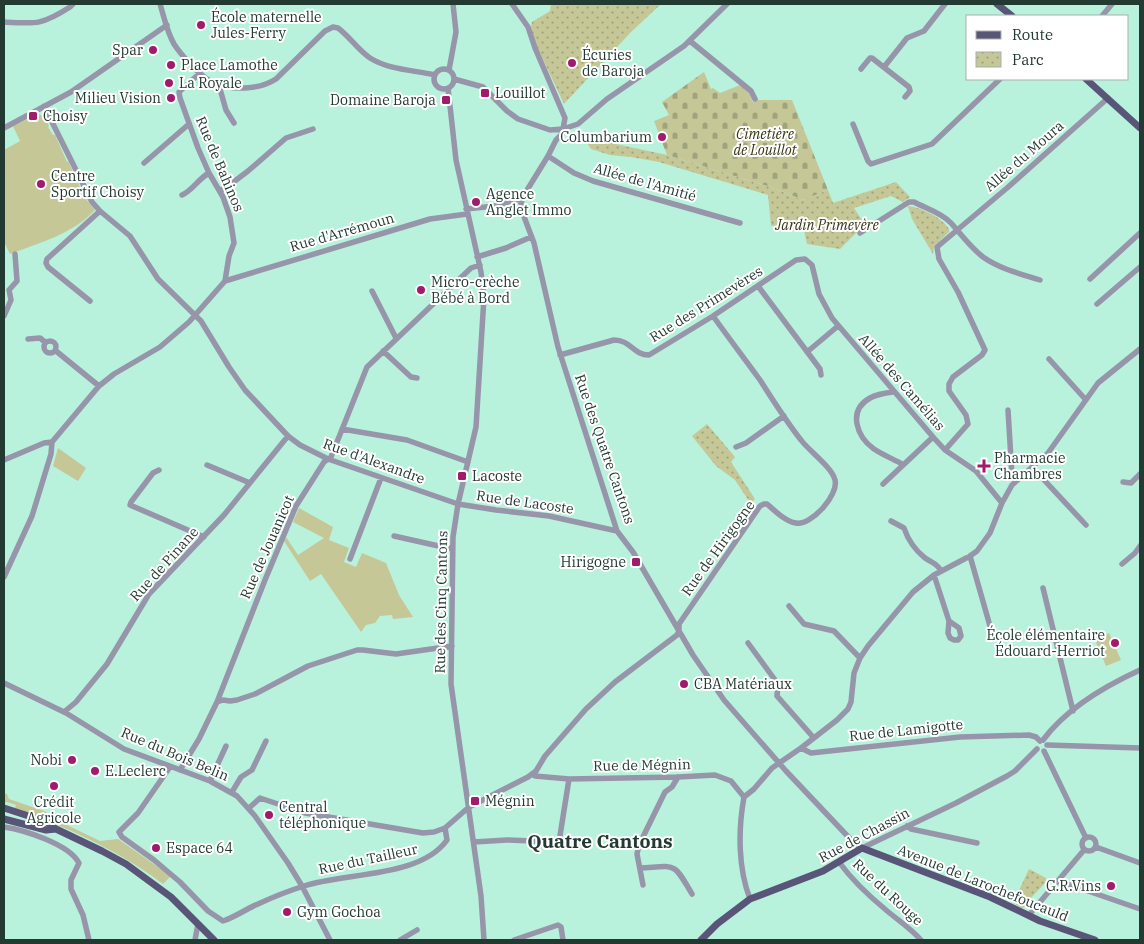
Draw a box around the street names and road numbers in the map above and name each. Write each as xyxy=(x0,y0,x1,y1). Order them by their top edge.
street label: Rue de Bahinos xyxy=(192,114,248,215)
street label: Allée du Moura xyxy=(981,116,1068,195)
street label: Allée de l'Amitié xyxy=(592,159,698,205)
street label: Rue d'Arrémoun xyxy=(288,208,396,256)
street label: Rue des Primevères xyxy=(646,262,766,346)
street label: Allée des Camélias xyxy=(855,330,949,434)
street label: Rue des Quatre Cantons xyxy=(571,372,639,526)
street label: Rue d'Alexandre xyxy=(321,434,427,488)
street label: Rue de Lacoste xyxy=(475,486,575,518)
street label: Rue de Jouanicot xyxy=(236,492,298,602)
street label: Rue de Hirigogne xyxy=(677,497,759,599)
street label: Rue de Pinane xyxy=(126,523,202,605)
street label: Rue des Cinq Cantons xyxy=(431,530,451,674)
street label: Rue de Lamigotte xyxy=(848,715,964,745)
street label: Rue du Bois Belin xyxy=(118,723,232,785)
street label: Rue de Mégnin xyxy=(593,755,691,775)
street label: Rue de Chassin xyxy=(815,803,913,867)
street label: Rue du Tailleur xyxy=(317,840,420,878)
street label: Avenue de Larochefoucauld xyxy=(895,840,1072,926)
street label: Rue du Rouge xyxy=(849,855,927,929)

